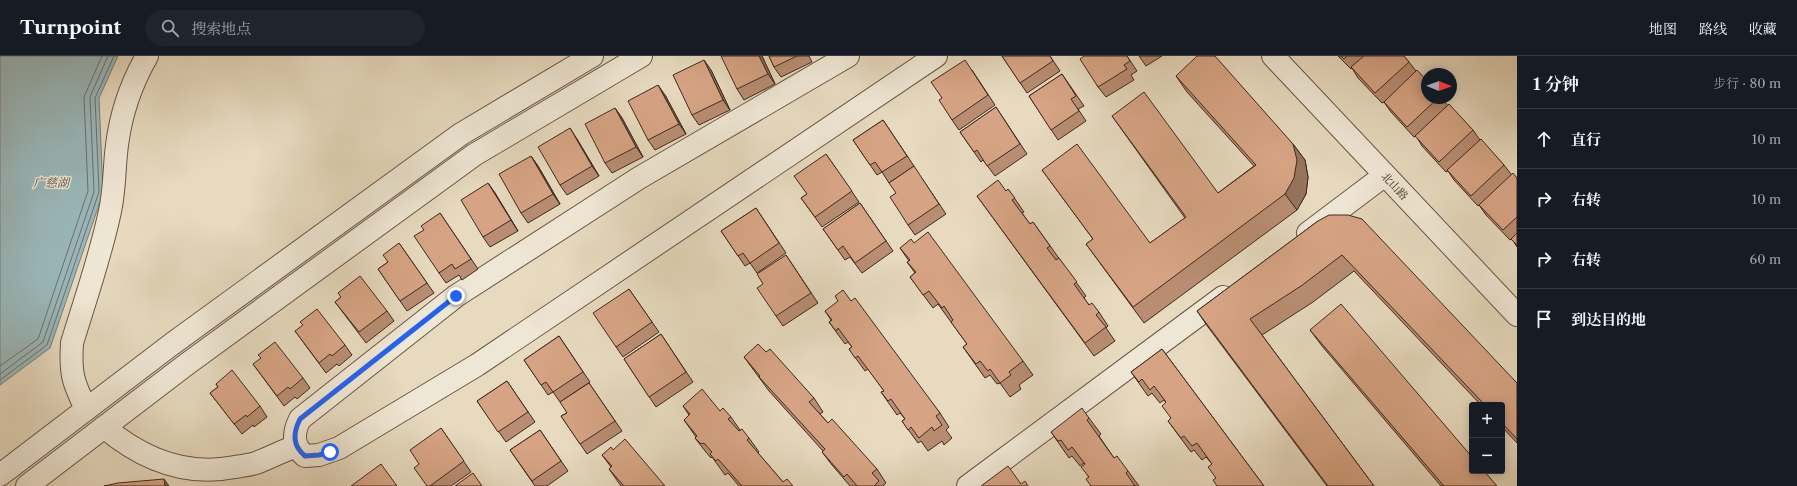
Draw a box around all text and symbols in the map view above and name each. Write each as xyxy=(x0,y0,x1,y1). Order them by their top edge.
search box xyxy=(145,10,425,46)
text: Turnpoint xyxy=(20,16,121,39)
icon: search xyxy=(159,17,181,39)
text: 搜索地点 xyxy=(191,19,251,38)
text: 地图 xyxy=(1649,20,1677,38)
text: 路线 xyxy=(1699,20,1727,38)
text: 收藏 xyxy=(1749,20,1777,38)
north arrow xyxy=(1421,68,1457,104)
text: 1 分钟 xyxy=(1533,74,1579,94)
text: 步行 · 80 m xyxy=(1713,75,1781,91)
icon: ahead xyxy=(1533,128,1555,150)
text: 直行 xyxy=(1571,130,1601,149)
text: 10 m xyxy=(1752,131,1781,147)
street label: 北山路 xyxy=(1379,169,1411,203)
water label: 广慈湖 xyxy=(33,175,71,190)
icon: right xyxy=(1533,188,1555,210)
text: 右转 xyxy=(1571,190,1601,209)
text: 10 m xyxy=(1752,191,1781,207)
icon: right xyxy=(1533,248,1555,270)
text: 右转 xyxy=(1571,250,1601,269)
text: 60 m xyxy=(1750,251,1781,267)
route end xyxy=(447,287,465,305)
icon: arrive xyxy=(1533,308,1555,330)
text: 到达目的地 xyxy=(1571,310,1646,329)
map controls xyxy=(1469,402,1505,474)
button: + xyxy=(1469,402,1505,438)
button: − xyxy=(1469,438,1505,474)
route start xyxy=(321,443,339,461)

